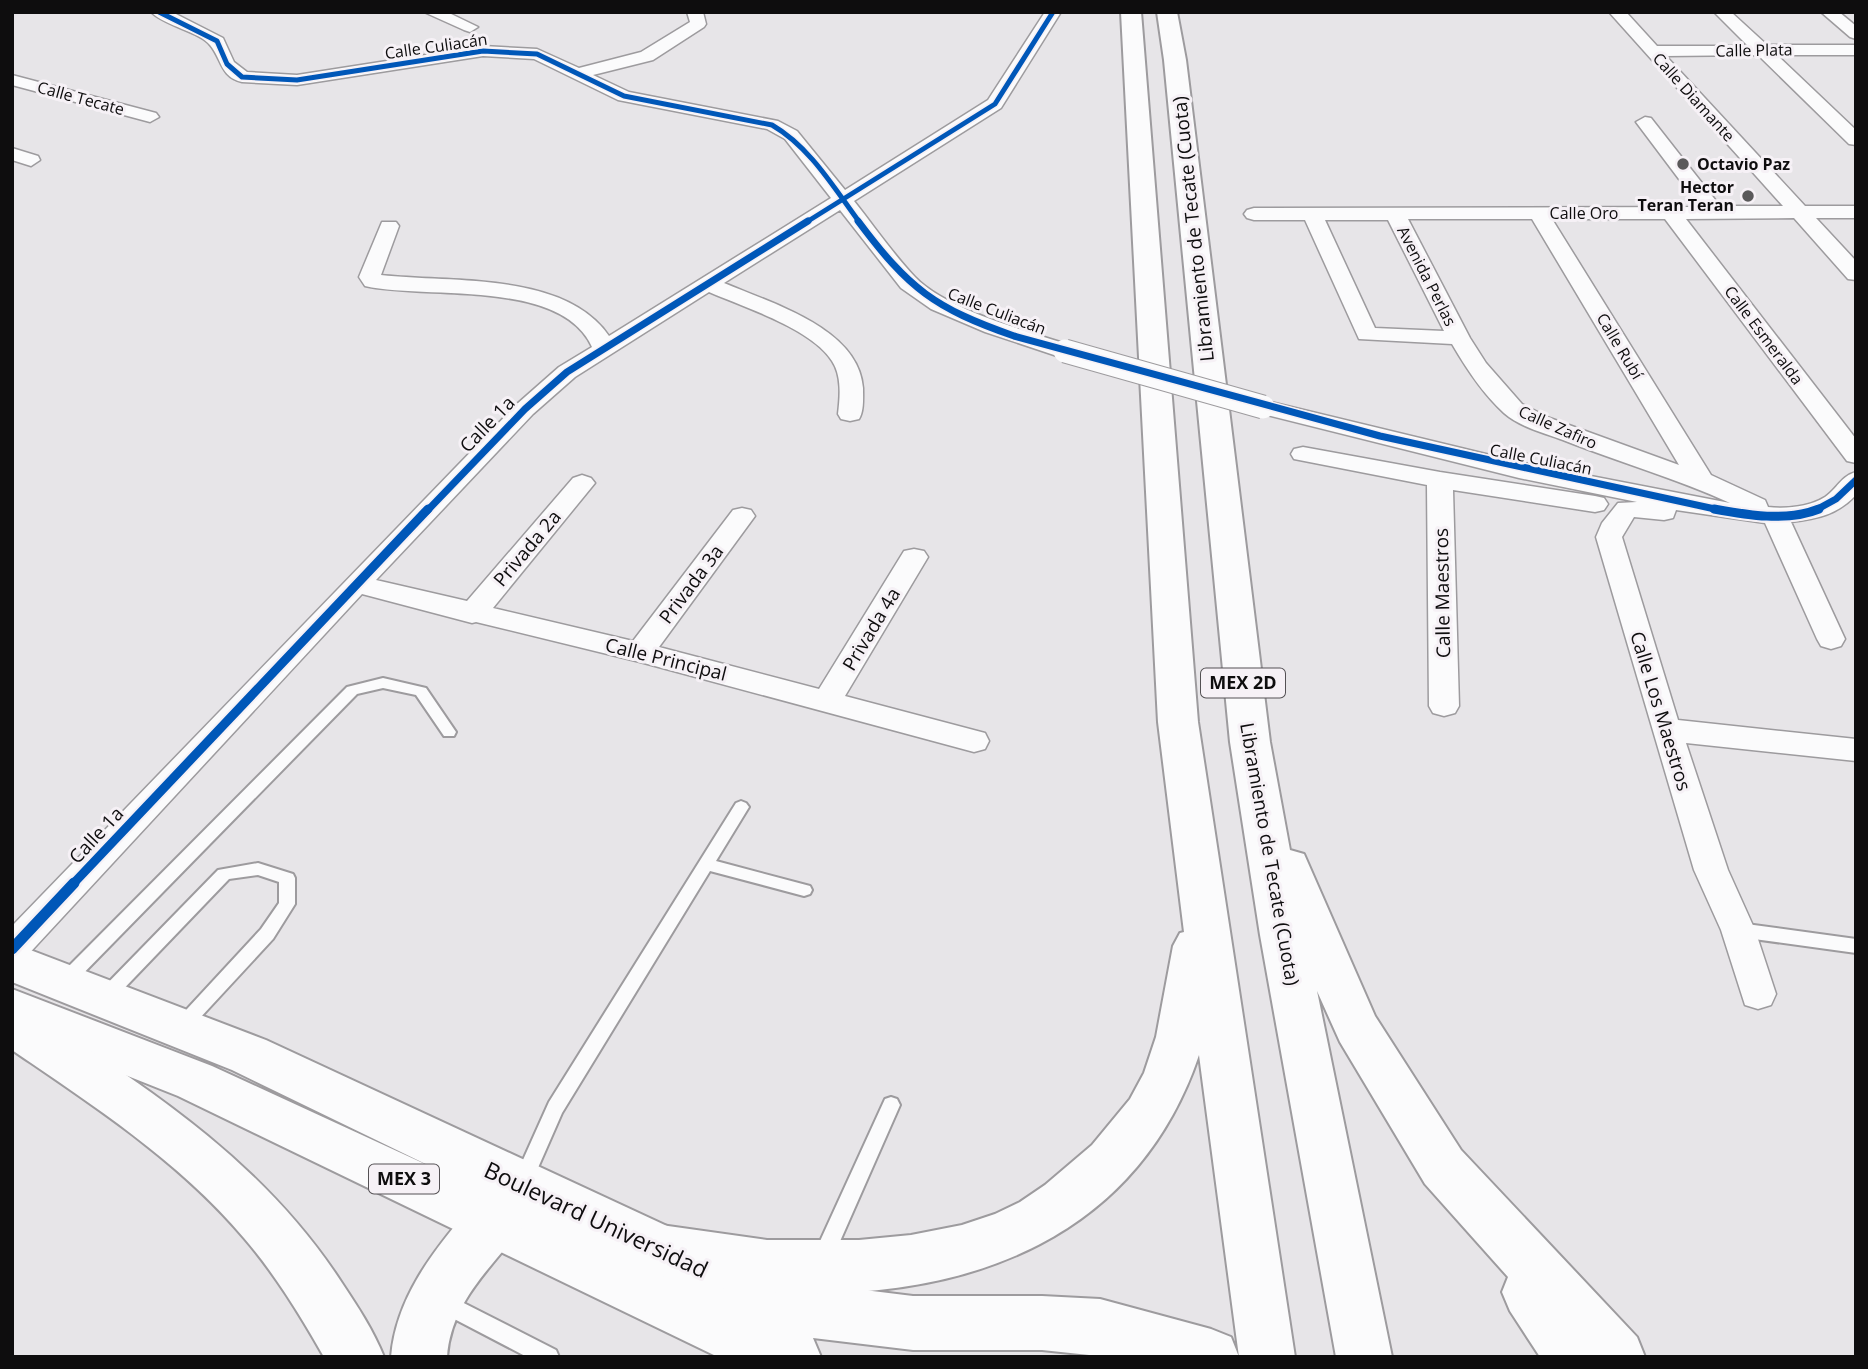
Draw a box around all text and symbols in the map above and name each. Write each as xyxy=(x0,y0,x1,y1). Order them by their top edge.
street label: Calle Culiacán xyxy=(383,28,489,64)
street label: Calle Plata xyxy=(1715,38,1793,62)
street label: Calle Diamante xyxy=(1648,48,1740,146)
street label: Calle Tecate xyxy=(35,76,127,120)
street label: Libramiento de Tecate (Cuota) xyxy=(1166,95,1220,363)
place label: Octavio Paz xyxy=(1697,153,1790,175)
marker: Octavio Paz xyxy=(1675,156,1691,172)
place label: Hector Teran Teran xyxy=(1638,176,1734,216)
marker: Hector Teran Teran xyxy=(1740,188,1756,204)
street label: Calle Oro xyxy=(1550,202,1618,224)
street label: Avenida Perlas xyxy=(1392,222,1462,330)
street label: Calle Esmeralda xyxy=(1720,281,1808,389)
street label: Calle Culiacán xyxy=(945,282,1049,340)
street label: Calle Rubí xyxy=(1592,309,1649,384)
street label: Calle 1a xyxy=(454,390,520,458)
street label: Calle Zafiro xyxy=(1515,400,1601,454)
street label: Calle Culiacán xyxy=(1488,438,1594,480)
street label: Privada 2a xyxy=(487,504,567,592)
street label: Calle Maestros xyxy=(1428,528,1456,658)
street label: Privada 3a xyxy=(653,539,729,629)
street label: Privada 4a xyxy=(836,583,906,675)
street label: Calle Los Maestros xyxy=(1624,628,1698,794)
street label: Calle Principal xyxy=(603,631,729,687)
road number: MEX 2D xyxy=(1201,668,1285,698)
street label: Libramiento de Tecate (Cuota) xyxy=(1234,721,1306,987)
street label: Calle 1a xyxy=(63,801,129,869)
street label: Boulevard Universidad xyxy=(479,1153,713,1285)
road number: MEX 3 xyxy=(369,1164,439,1194)

